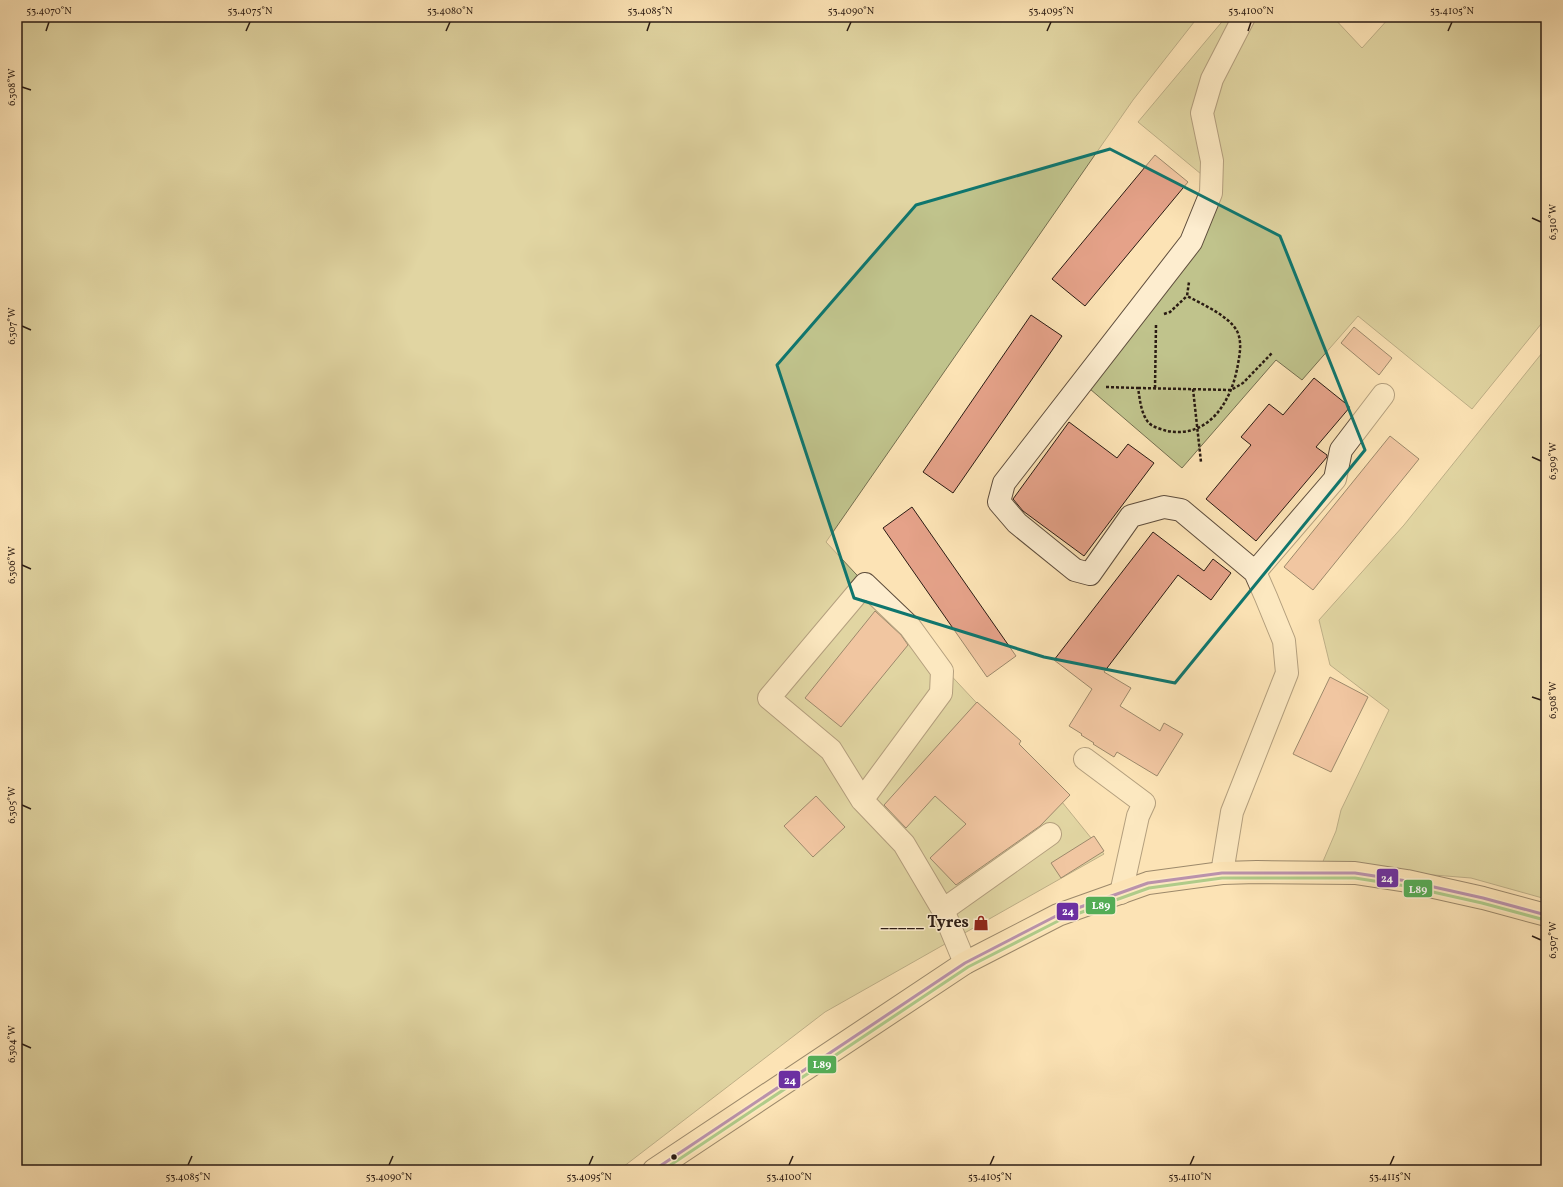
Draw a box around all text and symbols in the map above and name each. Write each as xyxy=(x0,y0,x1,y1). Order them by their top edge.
text: 53.4070°N xyxy=(26,4,72,18)
text: 53.4075°N xyxy=(228,4,273,18)
text: 53.4080°N xyxy=(427,4,474,18)
text: 53.4085°N xyxy=(627,4,673,18)
text: 53.4090°N xyxy=(828,4,875,18)
text: 53.4095°N xyxy=(1028,4,1074,18)
text: 53.4100°N xyxy=(1228,4,1274,18)
text: 53.4105°N xyxy=(1430,4,1475,18)
text: 6.308°W xyxy=(5,68,19,106)
text: 6.310°W xyxy=(1546,204,1560,240)
text: 6.307°W xyxy=(5,307,19,345)
text: 6.309°W xyxy=(1546,442,1560,480)
text: 6.306°W xyxy=(5,546,19,584)
text: 6.308°W xyxy=(1546,681,1560,719)
text: 6.305°W xyxy=(5,787,19,823)
line badge: 24 xyxy=(1376,868,1399,888)
text: 24 xyxy=(1381,872,1393,887)
line badge: L89 xyxy=(1403,879,1433,898)
text: L89 xyxy=(1409,883,1427,898)
line badge: L89 xyxy=(1085,896,1116,915)
text: L89 xyxy=(1092,899,1110,914)
line badge: 24 xyxy=(1056,902,1079,921)
text: 24 xyxy=(1062,905,1074,920)
place label: _____ Tyres xyxy=(880,912,969,934)
shop icon: _____ Tyres xyxy=(972,914,990,932)
text: 6.307°W xyxy=(1546,921,1560,959)
text: 6.304°W xyxy=(5,1025,19,1063)
line badge: L89 xyxy=(807,1055,837,1074)
text: L89 xyxy=(813,1058,831,1073)
line badge: 24 xyxy=(778,1070,801,1089)
text: 24 xyxy=(784,1074,796,1089)
unlabelled marker xyxy=(669,1152,679,1162)
text: 53.4085°N xyxy=(165,1170,211,1184)
text: 53.4090°N xyxy=(366,1170,413,1184)
text: 53.4095°N xyxy=(566,1170,612,1184)
text: 53.4100°N xyxy=(766,1170,812,1184)
text: 53.4105°N xyxy=(968,1170,1013,1184)
text: 53.4110°N xyxy=(1169,1170,1212,1184)
text: 53.4115°N xyxy=(1369,1170,1412,1184)

